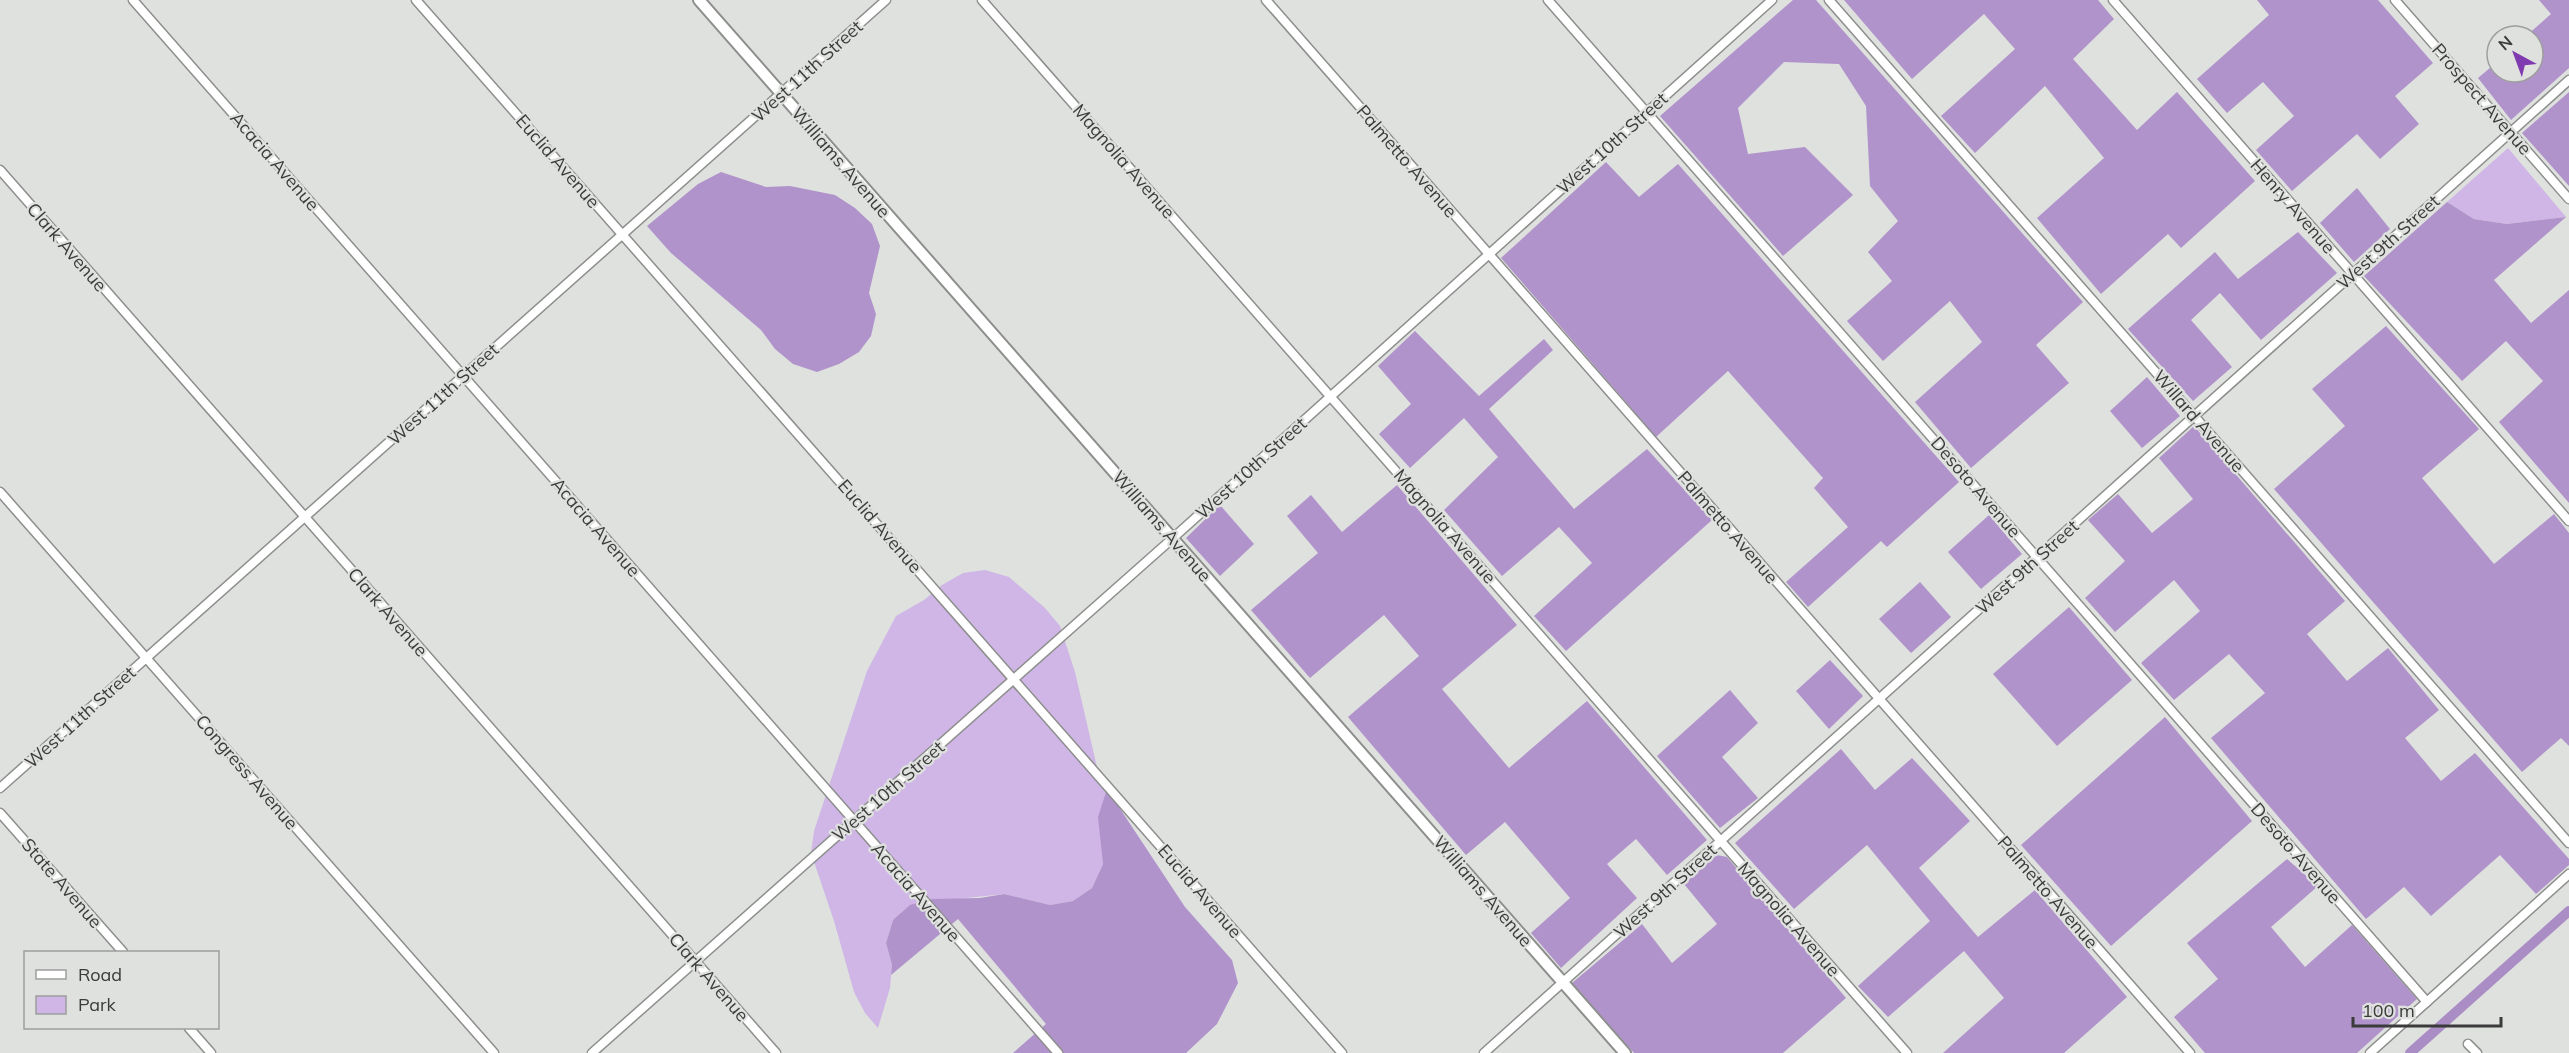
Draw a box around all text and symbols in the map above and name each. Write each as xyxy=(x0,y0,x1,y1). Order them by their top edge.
street label: West 11th Street xyxy=(747,15,867,127)
north arrow xyxy=(2485,24,2545,84)
text: N xyxy=(2494,31,2516,54)
street label: Prospect Avenue xyxy=(2427,38,2537,160)
street label: West 10th Street xyxy=(1552,87,1672,199)
street label: Magnolia Avenue xyxy=(1068,99,1180,223)
street label: Palmetto Avenue xyxy=(1352,100,1462,222)
street label: Williams Avenue xyxy=(786,102,896,222)
street label: Acacia Avenue xyxy=(226,107,324,215)
street label: Euclid Avenue xyxy=(511,109,605,213)
street label: Henry Avenue xyxy=(2246,154,2340,258)
street label: West 9th Street xyxy=(2332,190,2444,294)
street label: Clark Avenue xyxy=(22,198,112,296)
street label: West 11th Street xyxy=(383,338,503,450)
street label: Willard Avenue xyxy=(2148,365,2250,477)
street label: West 10th Street xyxy=(1191,412,1311,524)
street label: Desoto Avenue xyxy=(1926,432,2026,542)
street label: Magnolia Avenue xyxy=(1389,464,1501,588)
street label: Williams Avenue xyxy=(1107,466,1217,586)
street label: Palmetto Avenue xyxy=(1673,466,1783,588)
street label: Acacia Avenue xyxy=(547,473,645,581)
street label: Euclid Avenue xyxy=(833,474,927,578)
street label: West 9th Street xyxy=(1971,515,2083,619)
street label: Clark Avenue xyxy=(343,563,433,661)
street label: West 11th Street xyxy=(20,661,140,773)
street label: Congress Avenue xyxy=(191,710,303,834)
street label: West 10th Street xyxy=(827,736,949,846)
street label: Desoto Avenue xyxy=(2246,798,2346,908)
street label: Williams Avenue xyxy=(1428,831,1538,951)
street label: Palmetto Avenue xyxy=(1993,831,2103,953)
street label: State Avenue xyxy=(17,833,107,933)
street label: Acacia Avenue xyxy=(867,838,965,946)
street label: Euclid Avenue xyxy=(1153,839,1247,943)
street label: West 9th Street xyxy=(1609,839,1721,943)
street label: Magnolia Avenue xyxy=(1733,857,1845,981)
street label: Clark Avenue xyxy=(664,928,754,1026)
legend xyxy=(24,951,219,1029)
text: Road xyxy=(78,963,122,986)
scale bar xyxy=(2353,990,2502,1028)
text: Park xyxy=(78,993,117,1016)
text: 100 m xyxy=(2362,999,2415,1022)

